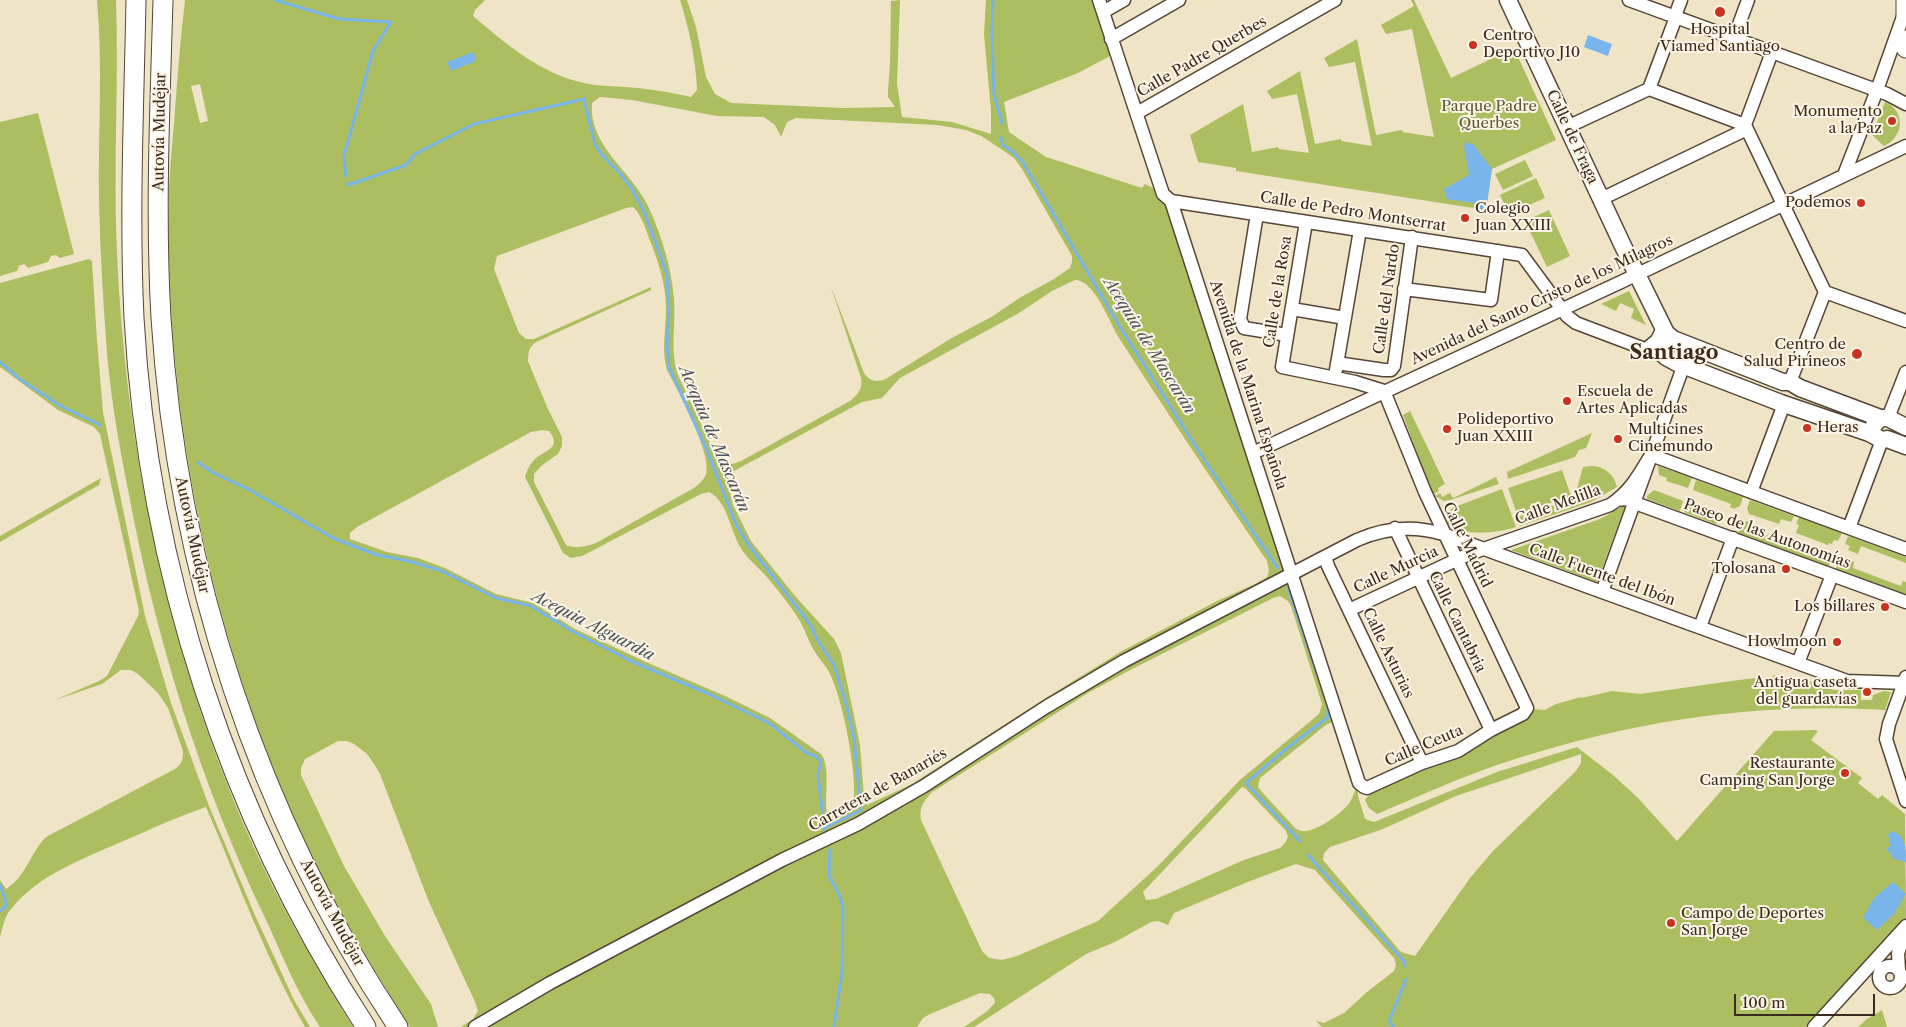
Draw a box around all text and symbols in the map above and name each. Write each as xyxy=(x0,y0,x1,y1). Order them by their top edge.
marker: Hospital Viamed Santiago xyxy=(1713,5,1727,19)
street label: Calle Padre Querbes xyxy=(1134,13,1270,101)
place label: Hospital Viamed Santiago xyxy=(1660,21,1780,56)
place label: Centro Deportivo J10 xyxy=(1483,27,1580,62)
marker: Centro Deportivo J10 xyxy=(1467,39,1479,51)
street label: Autovía Mudéjar xyxy=(150,72,170,192)
street label: Calle de Fraga xyxy=(1542,87,1602,187)
park label: Parque Padre Querbes xyxy=(1441,98,1537,133)
place label: Monumento a la Paz xyxy=(1793,103,1882,138)
marker: Monumento a la Paz xyxy=(1886,115,1898,127)
street label: Calle de Pedro Montserrat xyxy=(1259,188,1447,236)
place label: Podemos xyxy=(1785,194,1851,212)
marker: Podemos xyxy=(1855,197,1867,209)
place label: Colegio Juan XXIII xyxy=(1475,200,1551,235)
marker: Colegio Juan XXIII xyxy=(1459,212,1471,224)
street label: Avenida del Santo Cristo de los Milagros xyxy=(1408,231,1676,369)
street label: Calle de la Rosa xyxy=(1260,235,1296,349)
street label: Calle del Nardo xyxy=(1370,243,1404,355)
water label: Acequia de Mascarán xyxy=(1099,274,1199,418)
street label: Avenida de la Marina Española xyxy=(1206,278,1290,492)
place label: Centro de Salud Pirineos xyxy=(1743,336,1846,371)
district label: Santiago xyxy=(1630,341,1718,365)
marker: Centro de Salud Pirineos xyxy=(1850,347,1864,361)
water label: Acequia de Mascarán xyxy=(674,363,754,515)
place label: Escuela de Artes Aplicadas xyxy=(1577,383,1687,418)
marker: Escuela de Artes Aplicadas xyxy=(1561,395,1573,407)
place label: Polideportivo Juan XXIII xyxy=(1457,411,1554,446)
place label: Heras xyxy=(1817,419,1859,437)
place label: Multicines Cinemundo xyxy=(1628,421,1713,456)
marker: Heras xyxy=(1801,422,1813,434)
marker: Polideportivo Juan XXIII xyxy=(1441,423,1453,435)
marker: Multicines Cinemundo xyxy=(1612,433,1624,445)
street label: Autovía Mudéjar xyxy=(171,475,213,595)
street label: Calle Melilla xyxy=(1513,481,1603,529)
street label: Paseo de las Autonomías xyxy=(1681,495,1853,573)
street label: Calle Madrid xyxy=(1439,499,1495,591)
street label: Calle Fuente del Ibón xyxy=(1526,540,1678,610)
street label: Calle Murcia xyxy=(1351,543,1441,597)
place label: Tolosana xyxy=(1712,560,1776,578)
marker: Tolosana xyxy=(1780,563,1792,575)
street label: Calle Cantabria xyxy=(1425,568,1489,676)
water label: Acequia Alguardia xyxy=(529,587,657,665)
place label: Los billares xyxy=(1794,598,1875,616)
marker: Los billares xyxy=(1879,601,1891,613)
street label: Calle Asturias xyxy=(1358,605,1418,701)
place label: Howlmoon xyxy=(1747,633,1827,651)
marker: Howlmoon xyxy=(1831,636,1843,648)
place label: Antigua caseta del guardavías xyxy=(1754,674,1857,709)
marker: Antigua caseta del guardavías xyxy=(1861,686,1873,698)
street label: Calle Ceuta xyxy=(1382,721,1466,771)
street label: Carretera de Banariés xyxy=(806,745,950,835)
place label: Restaurante Camping San Jorge xyxy=(1699,755,1835,790)
marker: Restaurante Camping San Jorge xyxy=(1839,767,1851,779)
street label: Autovía Mudéjar xyxy=(296,856,368,970)
place label: Campo de Deportes San Jorge xyxy=(1681,905,1824,940)
marker: Campo de Deportes San Jorge xyxy=(1665,917,1677,929)
scale bar xyxy=(1736,984,1877,1016)
text: 100 m xyxy=(1742,993,1785,1012)

